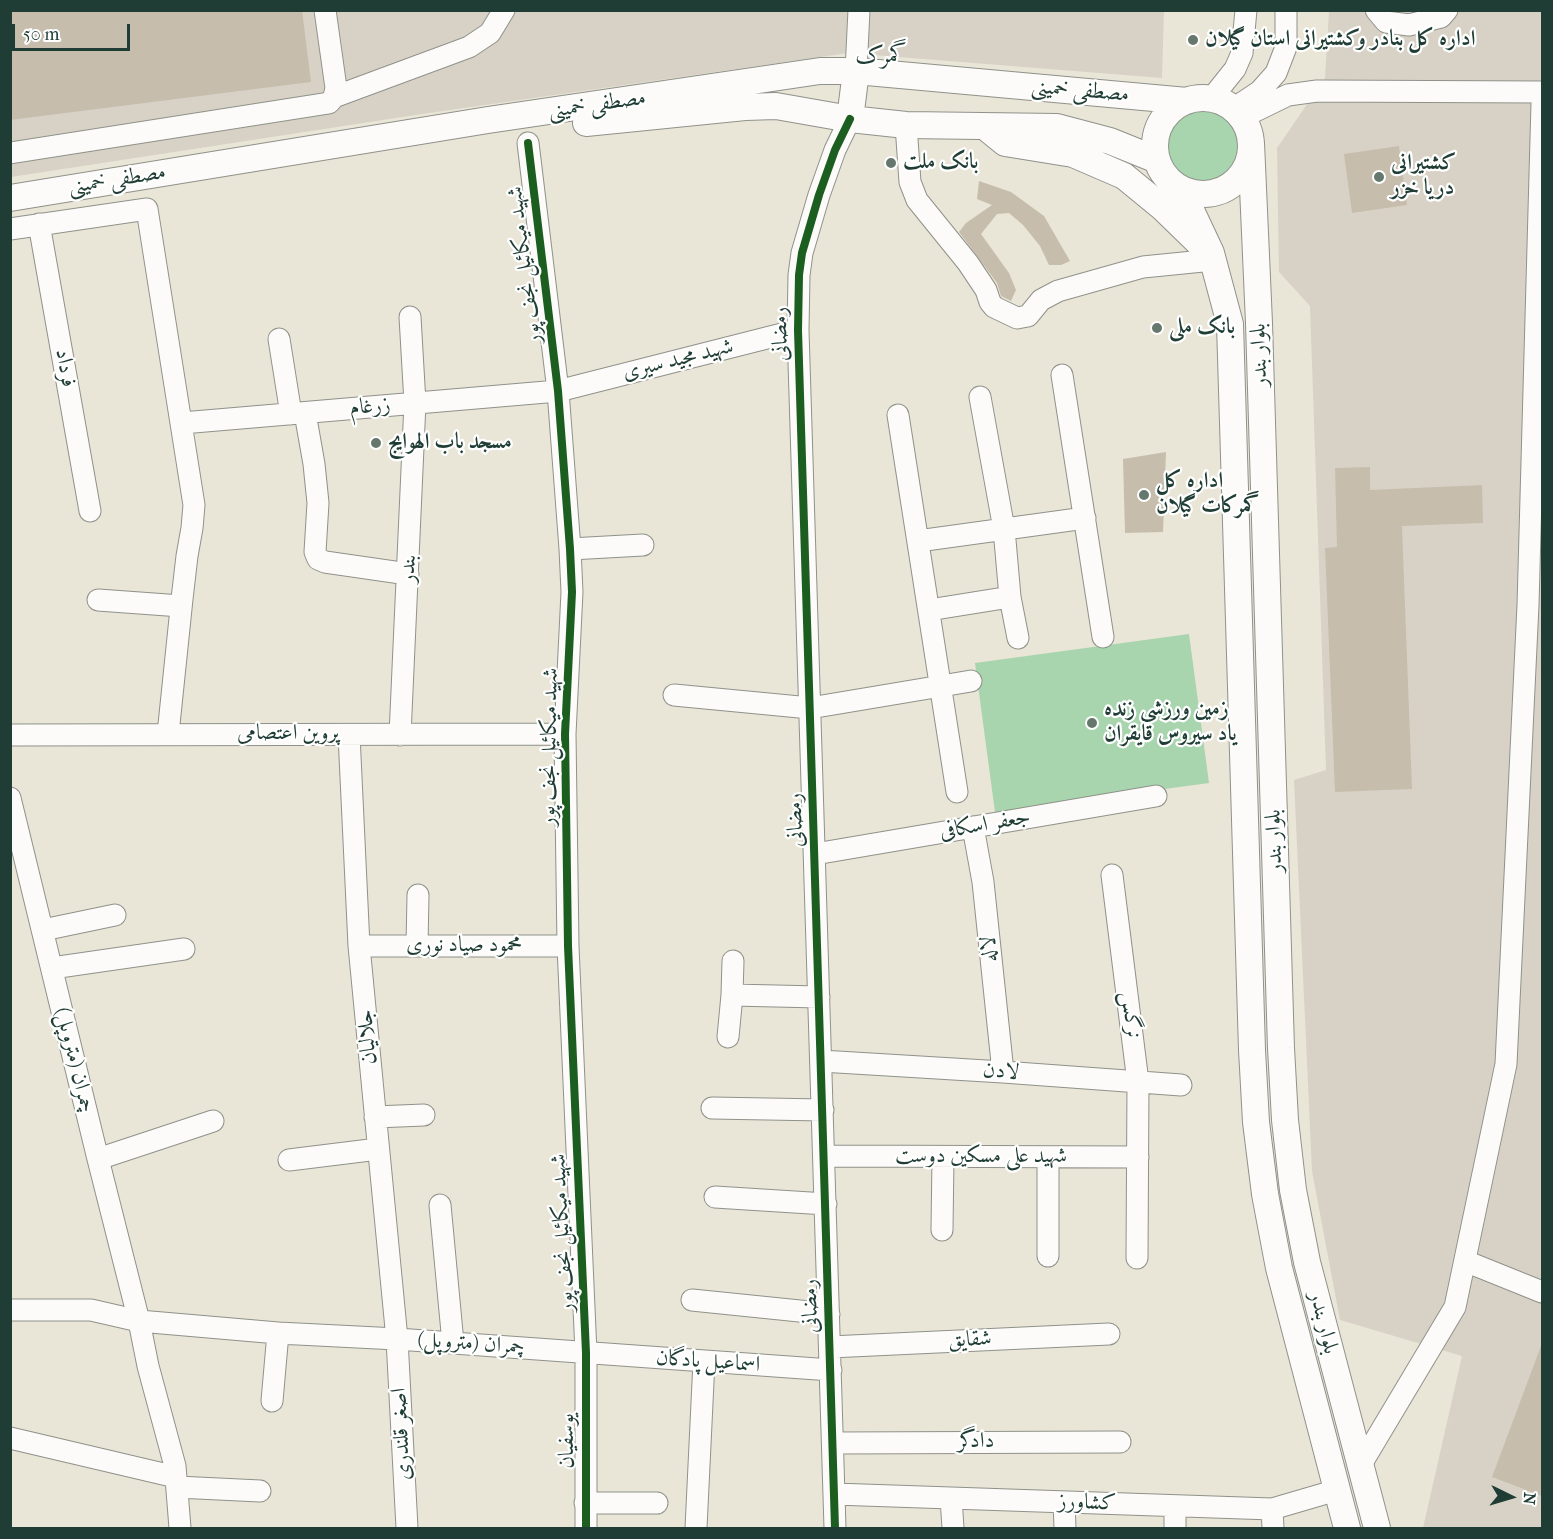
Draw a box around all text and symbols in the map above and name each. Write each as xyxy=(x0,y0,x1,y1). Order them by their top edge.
scale bar xyxy=(15,12,134,50)
text: 50 m xyxy=(23,24,59,45)
place label: اداره کل بنادر وکشتیرانی استان گیلان xyxy=(1205,27,1475,53)
marker: اداره کل بنادر وکشتیرانی استان گیلان xyxy=(1186,33,1200,47)
district label: گمرک xyxy=(855,42,907,70)
street label: مصطفی خمینی xyxy=(1030,74,1130,108)
street label: مصطفی خمینی xyxy=(546,85,648,125)
place label: بانک ملت xyxy=(903,150,978,176)
place label: کشتیرانی دریا خزر xyxy=(1391,151,1456,202)
marker: بانک ملت xyxy=(884,156,898,170)
street label: مصطفی خمینی xyxy=(66,159,168,201)
marker: کشتیرانی دریا خزر xyxy=(1372,170,1386,184)
street label: شهید میکائیل نجف پور xyxy=(502,185,548,345)
street label: رمضانی xyxy=(767,307,795,361)
place label: بانک ملی xyxy=(1169,315,1235,341)
marker: بانک ملی xyxy=(1150,321,1164,335)
street label: بلوار بندر xyxy=(1246,323,1274,387)
street label: شهید مجید سیری xyxy=(620,333,736,387)
street label: فرداد xyxy=(49,347,81,389)
street label: زرغام xyxy=(348,392,392,422)
place label: مسجد باب الهوایج xyxy=(388,430,512,456)
marker: مسجد باب الهوایج xyxy=(369,436,383,450)
place label: اداره کل گمرکات گیلان xyxy=(1156,469,1259,520)
marker: اداره کل گمرکات گیلان xyxy=(1137,488,1151,502)
street label: بندر xyxy=(395,554,423,584)
street label: شهید میکائیل نجف پور xyxy=(535,668,565,826)
place label: زمین ورزشی زنده یاد سیروس قایقران xyxy=(1104,697,1237,748)
marker: زمین ورزشی زنده یاد سیروس قایقران xyxy=(1085,716,1099,730)
street label: پروین اعتصامی xyxy=(237,721,339,747)
street label: رمضانی xyxy=(782,792,810,848)
street label: جعفر اسکافی xyxy=(938,804,1032,846)
street label: بلوار بندر xyxy=(1261,809,1289,873)
street label: محمود صیاد نوری xyxy=(406,933,522,959)
street label: لاله xyxy=(976,935,1004,963)
street label: نرگس xyxy=(1114,990,1146,1040)
street label: چمران (متروپل) xyxy=(48,1005,100,1115)
street label: جلالیان xyxy=(352,1008,384,1066)
street label: لادن xyxy=(982,1058,1020,1086)
street label: شهید علی مسکین دوست xyxy=(895,1144,1067,1170)
street label: شهید میکائیل نجف پور xyxy=(546,1153,580,1313)
street label: رمضانی xyxy=(797,1278,825,1334)
street label: بلوار بندر xyxy=(1303,1289,1343,1357)
street label: شقایق xyxy=(948,1326,992,1354)
street label: چمران (متروپل) xyxy=(416,1327,526,1361)
street label: اسماعیل پادگان xyxy=(655,1345,761,1379)
street label: اصغر قلندری xyxy=(386,1387,418,1481)
street label: یوسفیان xyxy=(555,1413,581,1469)
street label: دادگر xyxy=(958,1429,994,1455)
north arrow xyxy=(1481,1467,1541,1527)
street label: کشاورز xyxy=(1057,1489,1117,1517)
text: N xyxy=(1519,1492,1539,1505)

